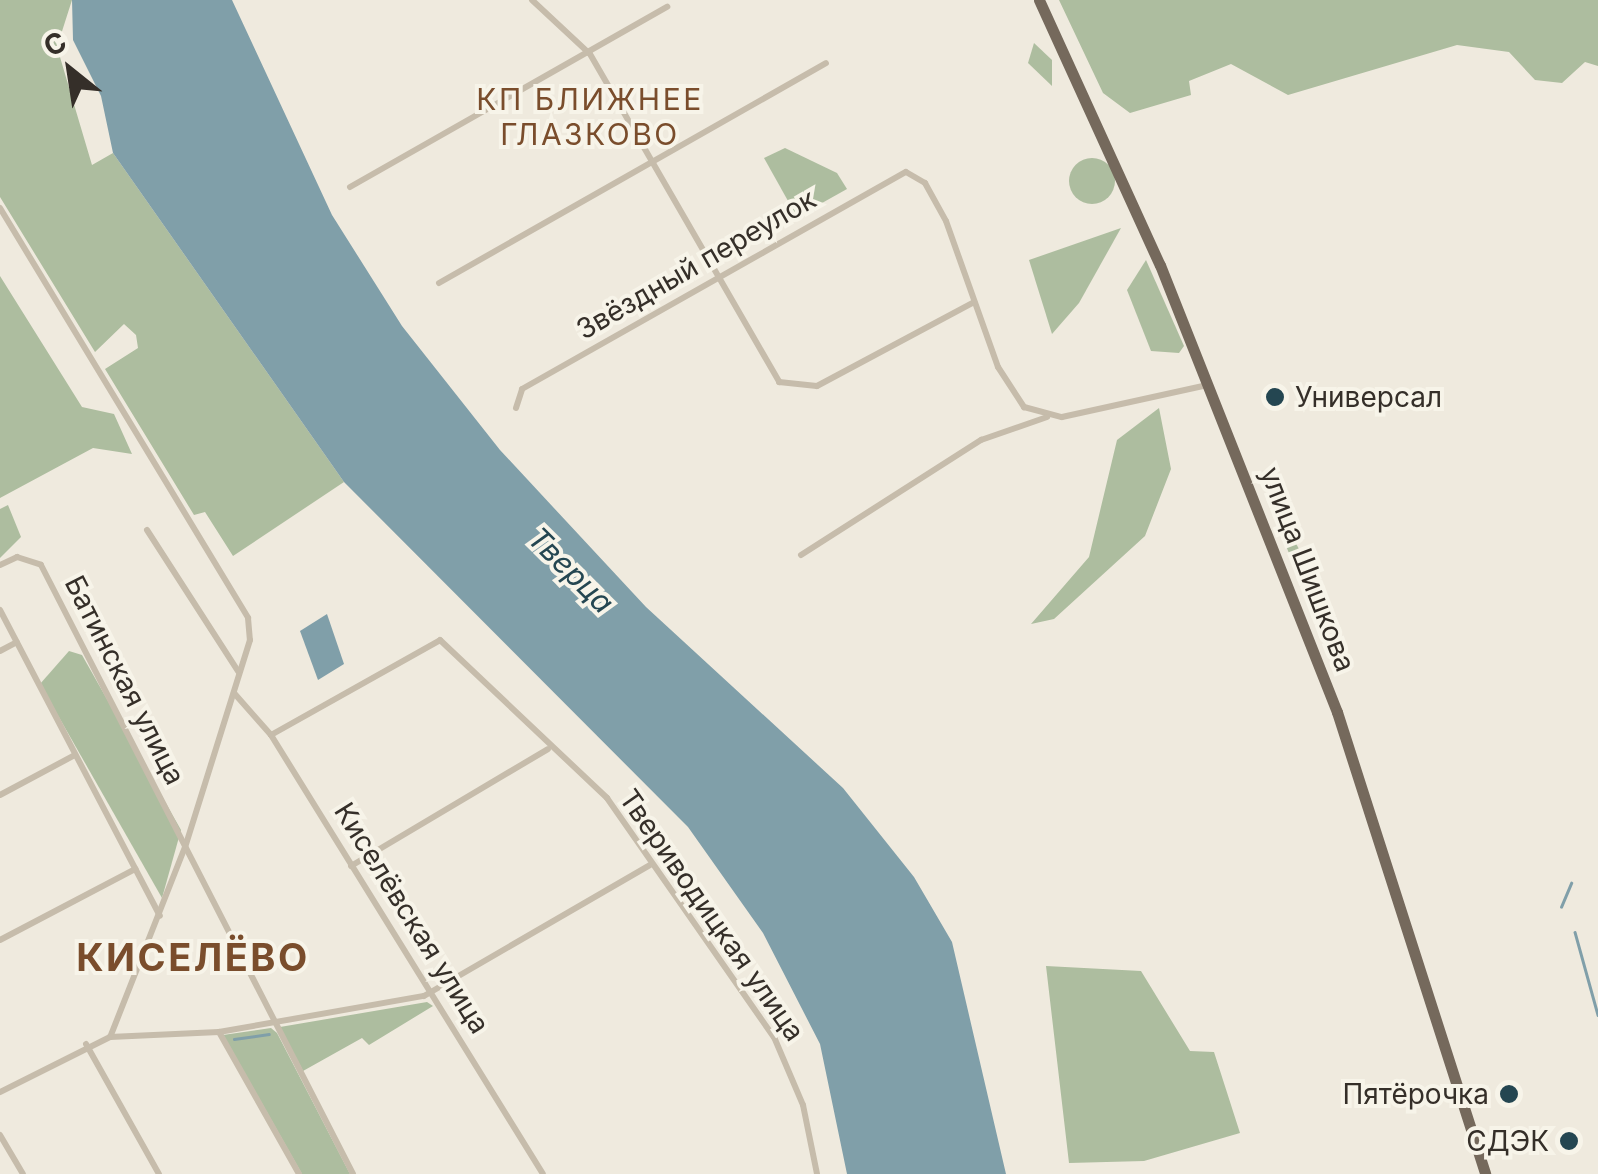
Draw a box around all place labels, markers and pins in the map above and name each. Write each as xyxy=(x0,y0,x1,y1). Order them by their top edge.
place label: Универсал xyxy=(1295,380,1442,414)
marker: Универсал xyxy=(1264,386,1286,408)
place label: Пятёрочка xyxy=(1342,1077,1489,1111)
marker: Пятёрочка xyxy=(1498,1083,1520,1105)
place label: СДЭК xyxy=(1466,1124,1549,1158)
marker: СДЭК xyxy=(1558,1130,1580,1152)

